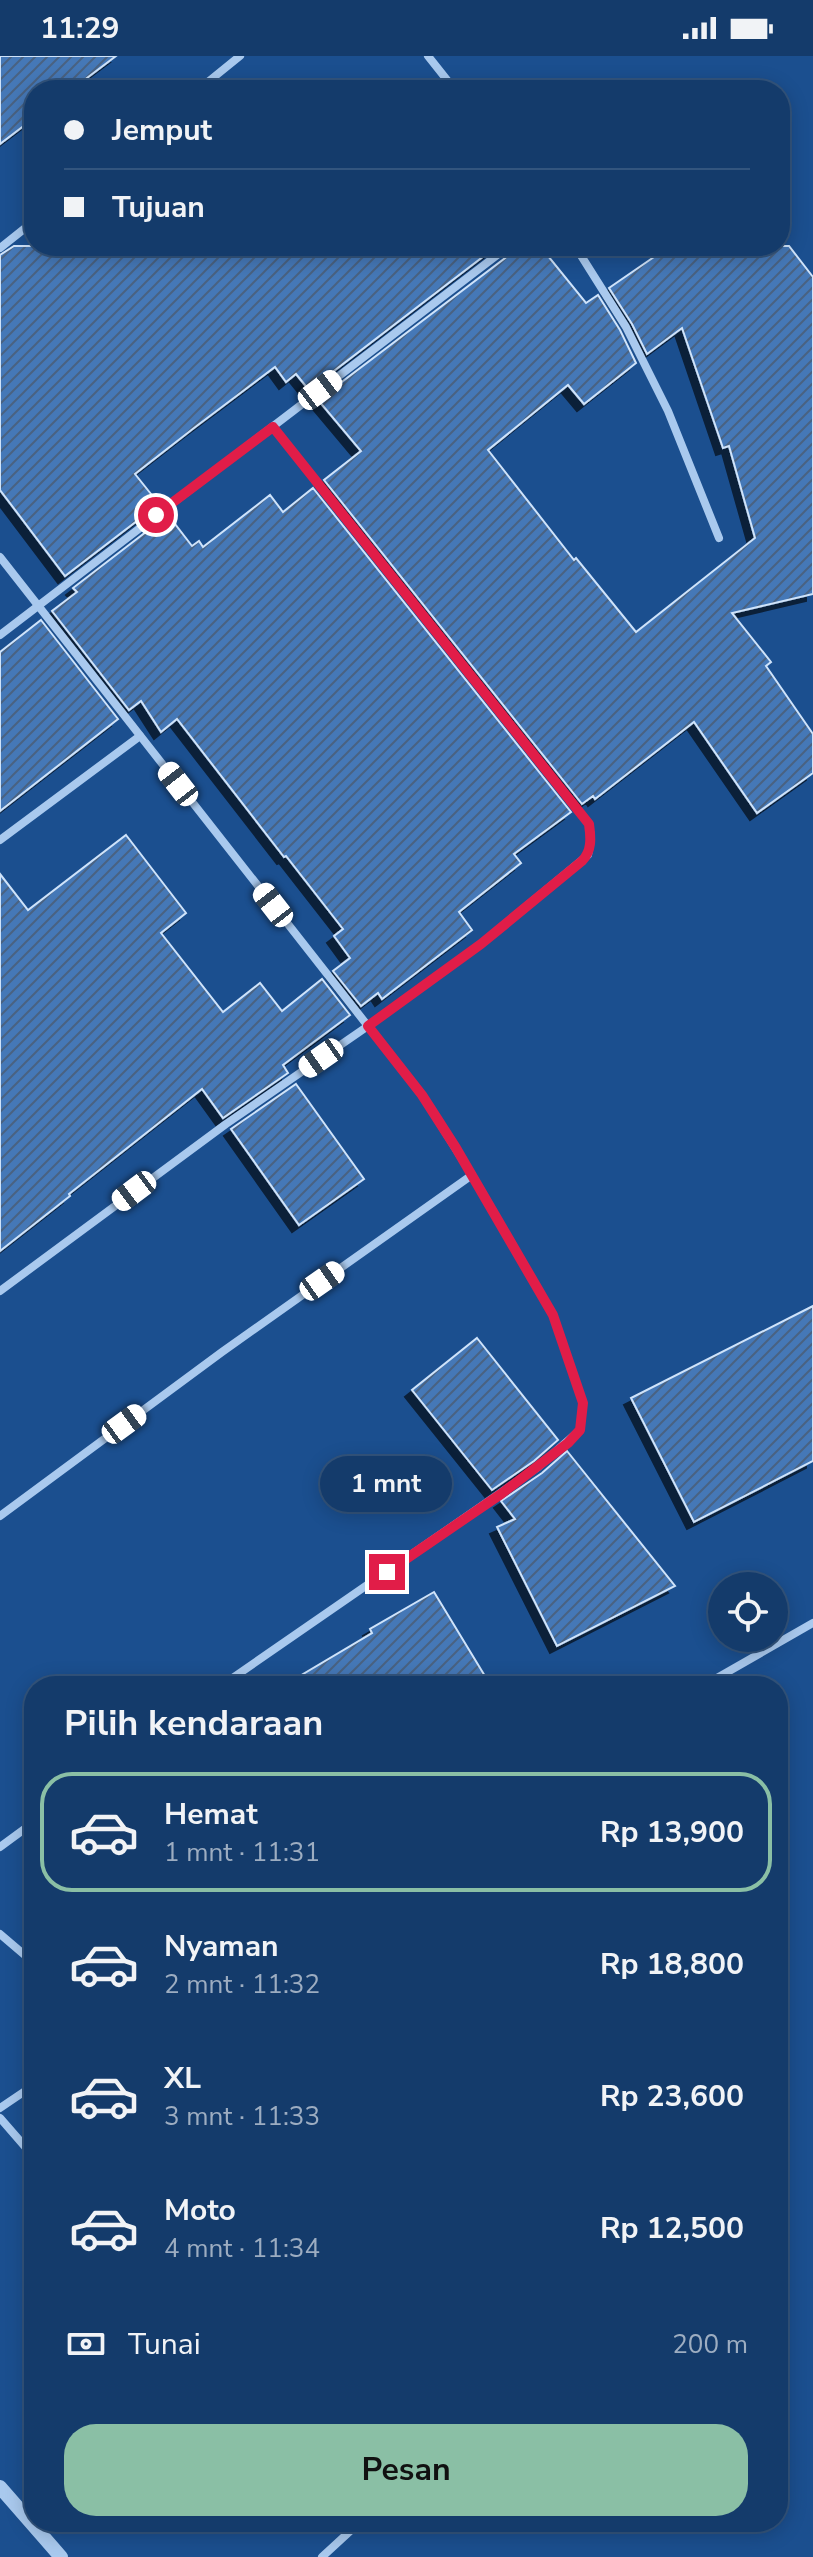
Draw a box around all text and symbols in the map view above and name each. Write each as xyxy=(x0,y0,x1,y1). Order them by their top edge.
text: 11:29 xyxy=(40,8,119,49)
text: Jemput xyxy=(112,110,212,151)
text: Tujuan xyxy=(112,187,205,228)
car xyxy=(294,366,346,414)
route start xyxy=(138,497,174,533)
car xyxy=(154,758,202,810)
car xyxy=(249,879,297,931)
car xyxy=(294,1034,348,1082)
car xyxy=(108,1167,160,1215)
car xyxy=(295,1257,349,1305)
car xyxy=(98,1400,150,1448)
callout: 1 mnt xyxy=(321,1456,453,1512)
text: 1 mnt xyxy=(351,1466,421,1501)
route end xyxy=(369,1554,405,1590)
map controls xyxy=(708,1572,788,1652)
button: locate xyxy=(708,1572,788,1652)
text: Pilih kendaraan xyxy=(64,1699,323,1748)
text: Hemat xyxy=(164,1794,258,1835)
icon: car xyxy=(68,1796,140,1868)
text: Rp 13,900 xyxy=(600,1812,744,1853)
text: 1 mnt · 11:31 xyxy=(164,1835,320,1870)
text: Nyaman xyxy=(164,1926,279,1967)
icon: car xyxy=(68,1928,140,2000)
text: Rp 18,800 xyxy=(600,1944,744,1985)
text: 2 mnt · 11:32 xyxy=(164,1967,320,2002)
text: XL xyxy=(164,2058,201,2099)
icon: car xyxy=(68,2060,140,2132)
text: Rp 23,600 xyxy=(600,2076,744,2117)
text: 3 mnt · 11:33 xyxy=(164,2099,320,2134)
text: Moto xyxy=(164,2190,236,2231)
icon: car xyxy=(68,2192,140,2264)
text: Rp 12,500 xyxy=(600,2208,744,2249)
text: 4 mnt · 11:34 xyxy=(164,2231,320,2266)
icon: cash xyxy=(64,2322,108,2366)
text: Tunai xyxy=(128,2324,201,2365)
text: 200 m xyxy=(672,2327,748,2362)
button: Pesan xyxy=(64,2424,748,2516)

